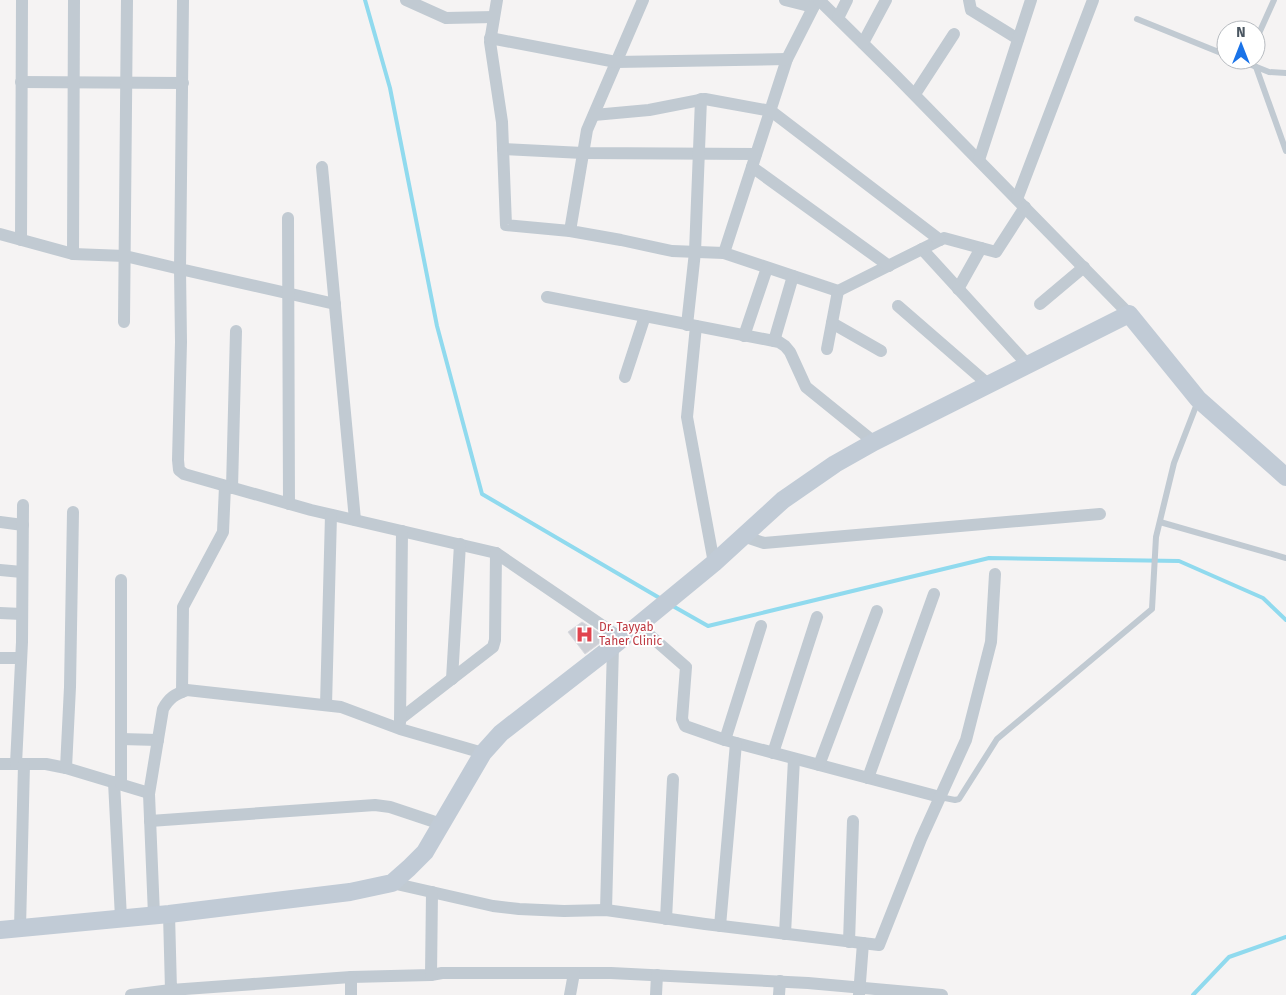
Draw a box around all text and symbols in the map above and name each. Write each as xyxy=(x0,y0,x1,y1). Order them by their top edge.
north arrow xyxy=(1216,20,1266,70)
text: N xyxy=(1236,24,1246,41)
place label: Dr. Tayyab Taher Clinic xyxy=(599,620,662,648)
hospital icon: Dr. Tayyab Taher Clinic xyxy=(575,624,595,644)

